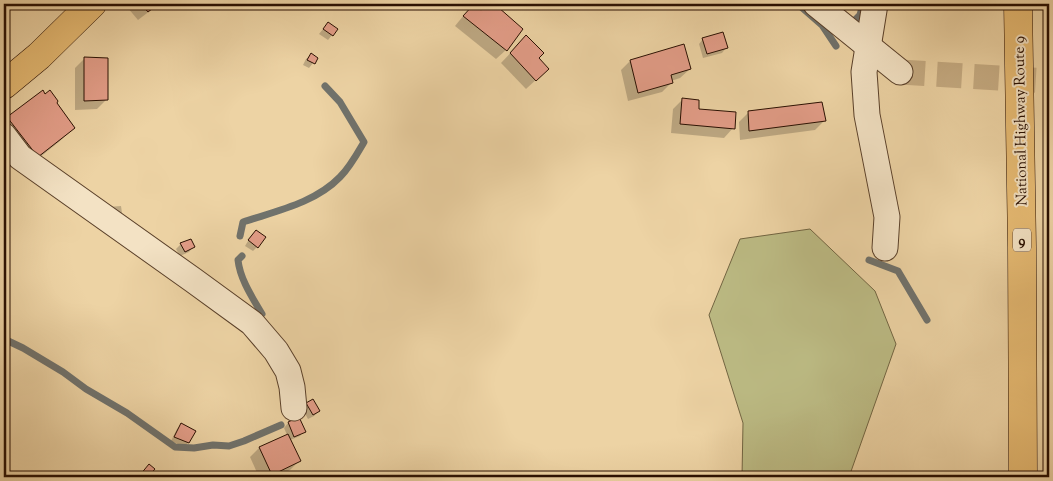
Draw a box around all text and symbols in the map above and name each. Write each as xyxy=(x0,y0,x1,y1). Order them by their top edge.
street label: National Highway Route 9 xyxy=(1010,36,1033,206)
road number: 9 xyxy=(1013,228,1031,252)

